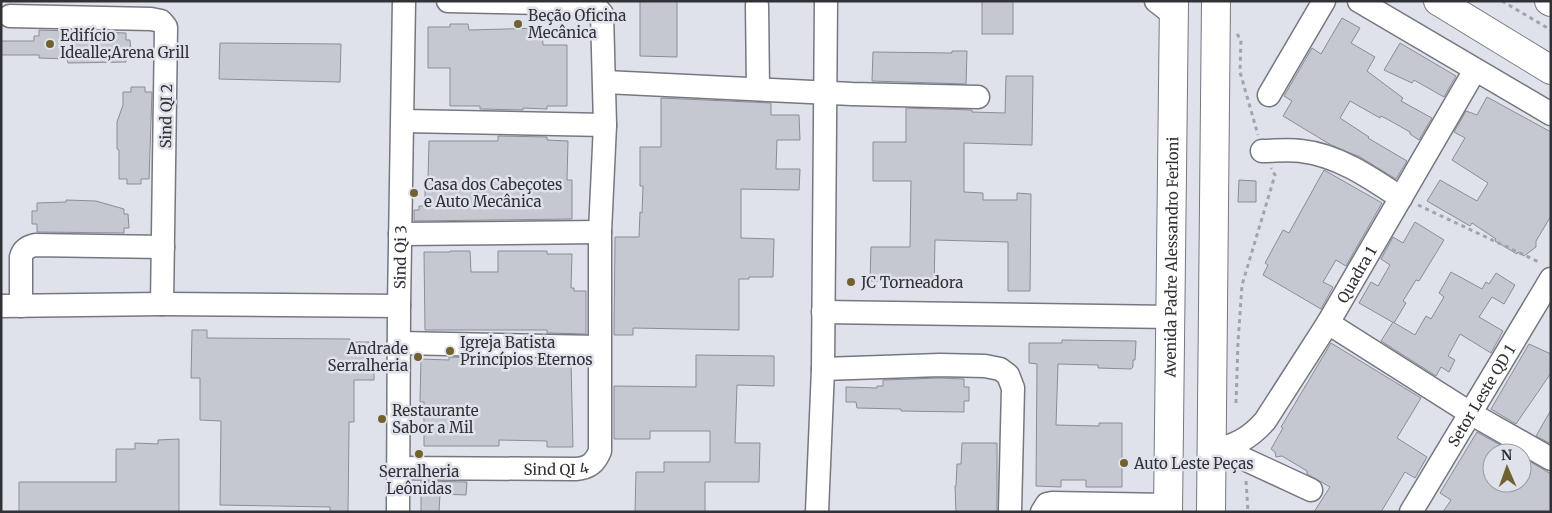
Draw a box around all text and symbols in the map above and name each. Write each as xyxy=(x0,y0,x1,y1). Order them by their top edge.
place label: Beção Oficina Mecânica xyxy=(528,6,626,42)
marker: Beção Oficina Mecânica xyxy=(512,18,524,30)
place label: Edifício Idealle;Arena Grill xyxy=(60,26,190,62)
marker: Edifício Idealle;Arena Grill xyxy=(44,38,56,50)
street label: Sind QI 2 xyxy=(156,83,176,148)
street label: Avenida Padre Alessandro Ferloni xyxy=(1160,136,1182,379)
place label: Casa dos Cabeçotes e Auto Mecânica xyxy=(424,175,562,211)
marker: Casa dos Cabeçotes e Auto Mecânica xyxy=(408,187,420,199)
street label: Sind Qi 3 xyxy=(390,225,410,289)
street label: Quadra 1 xyxy=(1332,242,1380,306)
place label: JC Torneadora xyxy=(860,273,963,292)
marker: JC Torneadora xyxy=(845,276,857,288)
place label: Igreja Batista Princípios Eternos xyxy=(460,333,593,369)
place label: Andrade Serralheria xyxy=(328,339,408,375)
street label: Setor Leste QD 1 xyxy=(1443,341,1519,450)
marker: Igreja Batista Princípios Eternos xyxy=(444,345,456,357)
marker: Andrade Serralheria xyxy=(412,351,424,363)
place label: Restaurante Sabor a Mil xyxy=(392,401,479,437)
marker: Restaurante Sabor a Mil xyxy=(376,413,388,425)
north arrow xyxy=(1482,443,1532,493)
text: N xyxy=(1501,446,1512,464)
marker: Serralheria Leônidas xyxy=(413,448,425,460)
place label: Auto Leste Peças xyxy=(1133,454,1254,473)
street label: Sind QI 4 xyxy=(523,457,591,478)
marker: Auto Leste Peças xyxy=(1118,457,1130,469)
place label: Serralheria Leônidas xyxy=(379,462,459,498)

